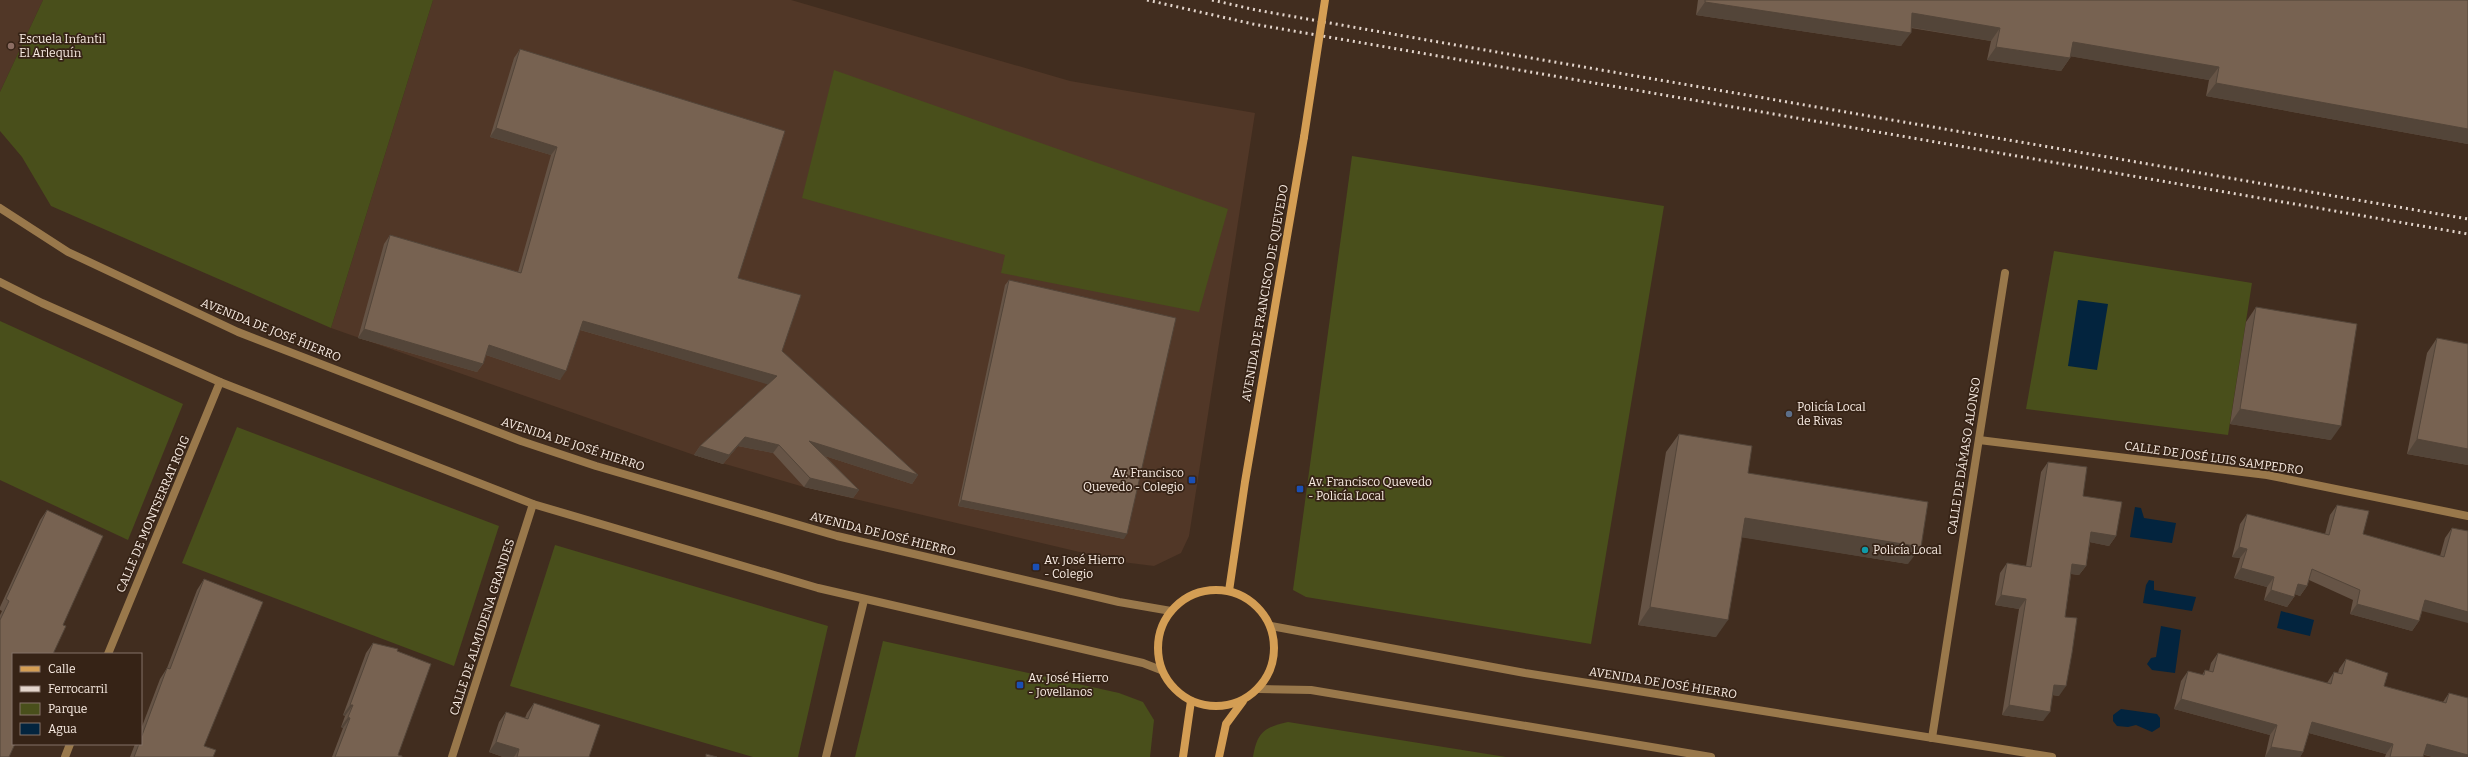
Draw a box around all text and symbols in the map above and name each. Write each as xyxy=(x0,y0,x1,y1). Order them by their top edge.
place label: Escuela Infantil El Arlequín xyxy=(19,32,106,60)
marker: Escuela Infantil El Arlequín xyxy=(6,41,16,51)
street label: AVENIDA DE FRANCISCO DE QUEVEDO xyxy=(1239,183,1291,403)
street label: AVENIDA DE JOSÉ HIERRO xyxy=(199,295,343,365)
street label: CALLE DE DÁMASO ALONSO xyxy=(1944,376,1983,536)
place label: Policía Local de Rivas xyxy=(1797,400,1866,428)
marker: Policía Local de Rivas xyxy=(1784,409,1794,419)
street label: AVENIDA DE JOSÉ HIERRO xyxy=(500,413,647,474)
street label: CALLE DE MONTSERRAT ROIG xyxy=(113,433,193,595)
street label: CALLE DE JOSÉ LUIS SAMPEDRO xyxy=(2124,438,2305,478)
place label: Av. Francisco Quevedo - Colegio xyxy=(1083,466,1184,494)
marker: Av. Francisco Quevedo - Colegio xyxy=(1187,475,1197,485)
place label: Av. Francisco Quevedo - Policía Local xyxy=(1308,475,1432,503)
marker: Av. Francisco Quevedo - Policía Local xyxy=(1295,484,1305,494)
street label: AVENIDA DE JOSÉ HIERRO xyxy=(809,508,958,559)
street label: CALLE DE ALMUDENA GRANDES xyxy=(447,537,517,717)
place label: Policía Local xyxy=(1873,543,1942,557)
marker: Policía Local xyxy=(1860,545,1870,555)
place label: Av. José Hierro - Colegio xyxy=(1044,553,1125,581)
marker: Av. José Hierro - Colegio xyxy=(1031,562,1041,572)
legend xyxy=(12,653,142,745)
text: Calle xyxy=(48,662,76,676)
street label: AVENIDA DE JOSÉ HIERRO xyxy=(1588,663,1738,702)
place label: Av. José Hierro - Jovellanos xyxy=(1028,671,1109,699)
marker: Av. José Hierro - Jovellanos xyxy=(1015,680,1025,690)
text: Ferrocarril xyxy=(48,682,108,696)
text: Parque xyxy=(48,702,87,716)
text: Agua xyxy=(48,722,77,736)

